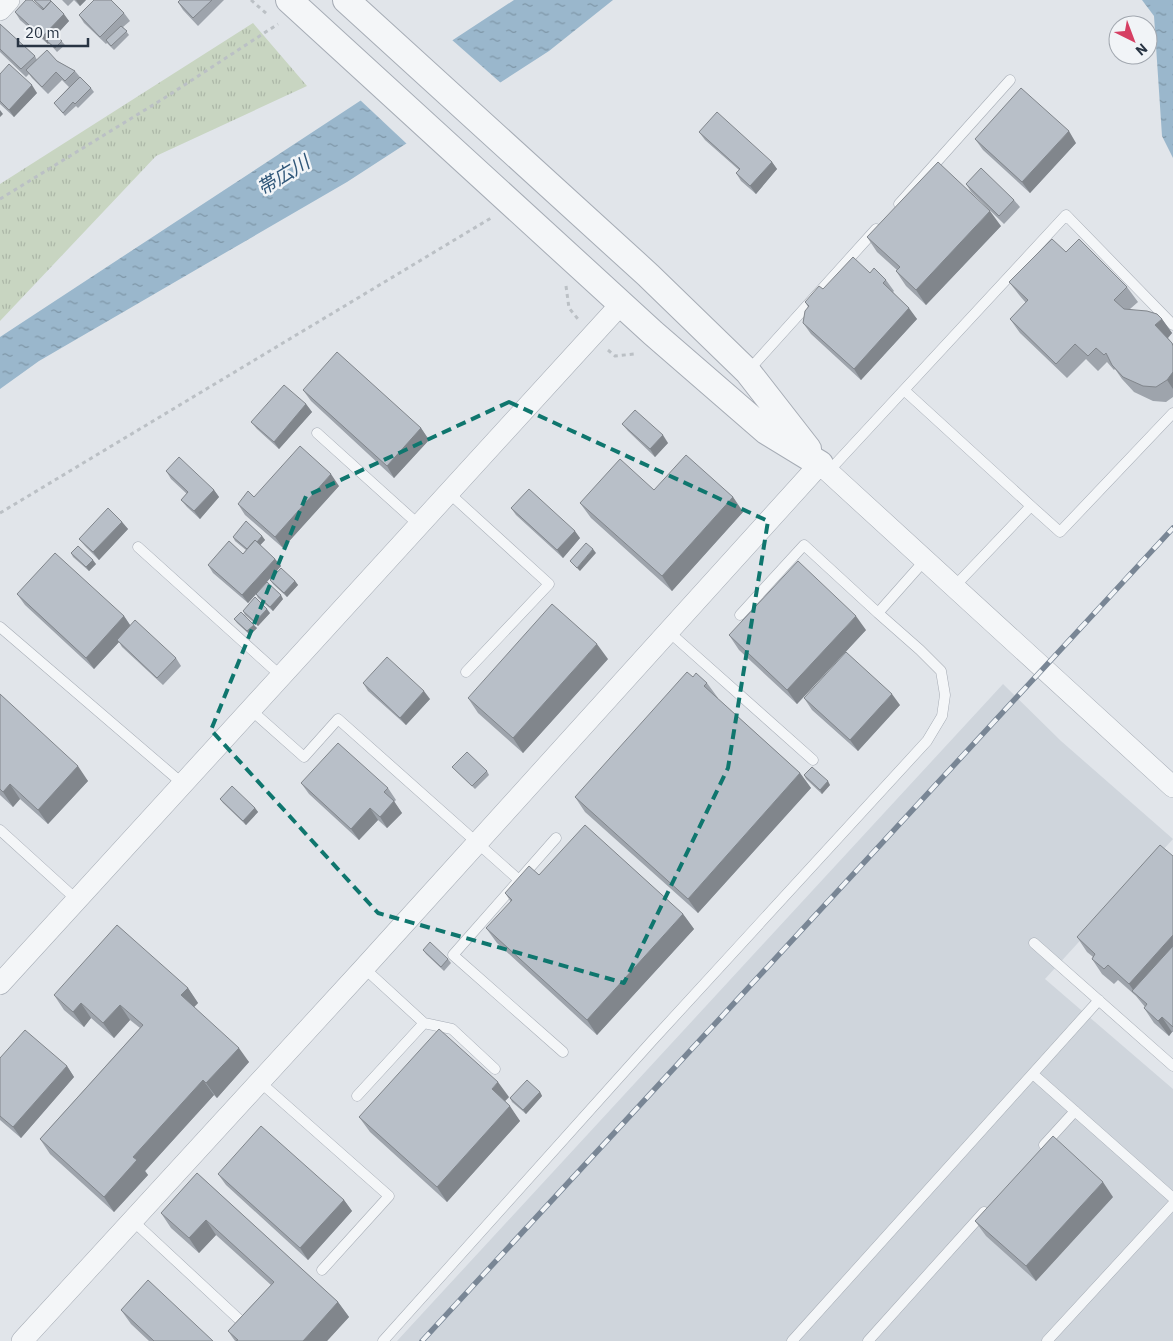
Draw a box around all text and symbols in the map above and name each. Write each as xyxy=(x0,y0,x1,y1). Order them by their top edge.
scale bar xyxy=(18,15,88,47)
north arrow xyxy=(1108,15,1158,65)
text: 20 m xyxy=(25,23,60,42)
text: N xyxy=(1132,40,1151,60)
water label: 帯広川 xyxy=(252,149,315,200)

